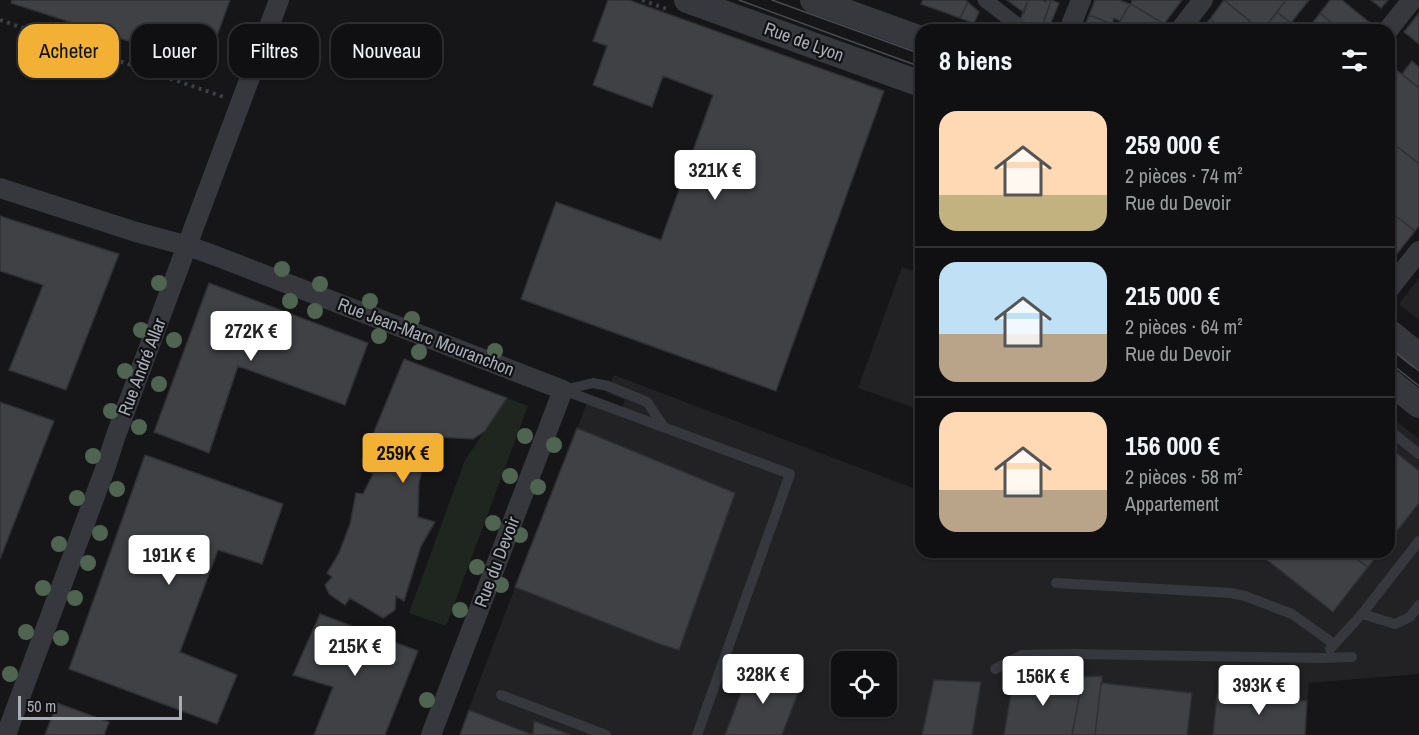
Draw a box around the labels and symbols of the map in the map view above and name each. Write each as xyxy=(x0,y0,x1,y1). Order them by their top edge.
street label: Rue de Lyon xyxy=(761,16,848,67)
pin: 321K € xyxy=(666,150,764,201)
street label: Rue Jean-Marc Mouranchon xyxy=(334,291,518,382)
pin: 272K € xyxy=(202,311,300,362)
street label: Rue André Allar xyxy=(111,314,172,419)
pin: 259K € xyxy=(354,433,452,484)
street label: Rue du Devoir xyxy=(468,513,525,611)
pin: 191K € xyxy=(120,535,218,586)
pin: 215K € xyxy=(306,626,404,677)
pin: 328K € xyxy=(714,654,812,705)
pin: 156K € xyxy=(994,656,1092,707)
pin: 393K € xyxy=(1210,665,1308,716)
scale bar xyxy=(18,693,182,720)

